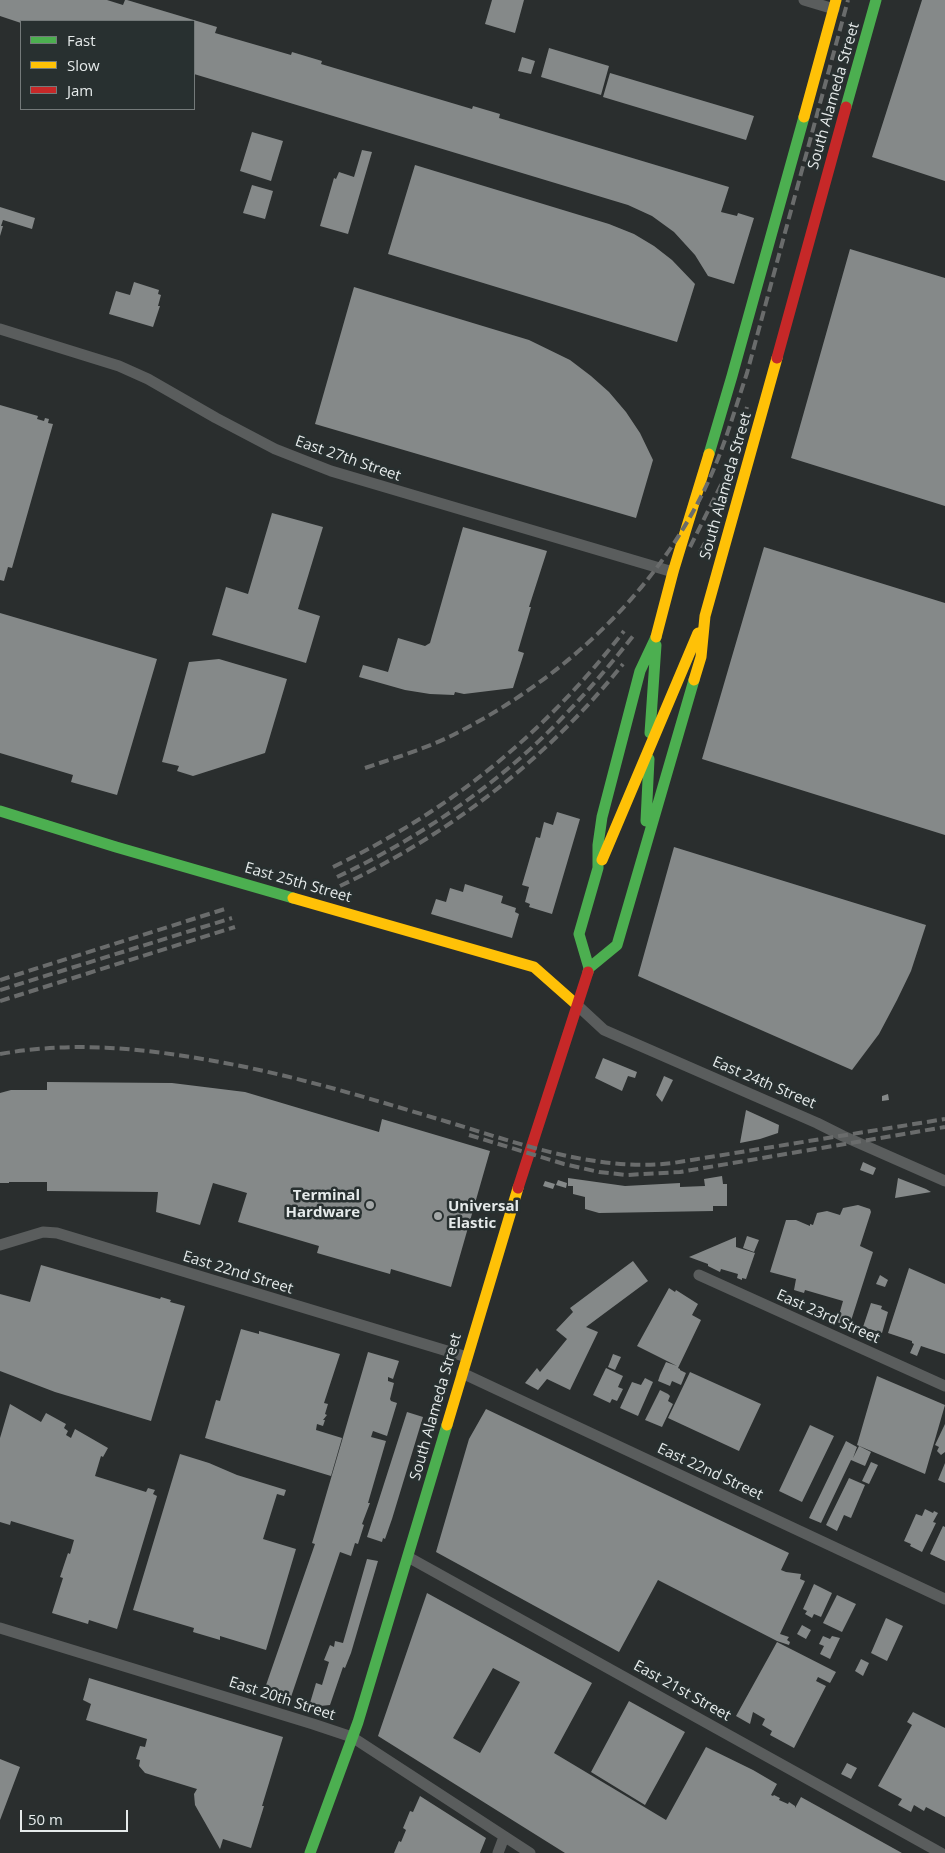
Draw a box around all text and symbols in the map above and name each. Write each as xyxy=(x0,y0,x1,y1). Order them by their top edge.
legend xyxy=(20,20,195,110)
street label: South Alameda Street xyxy=(804,20,864,172)
text: Fast xyxy=(67,30,96,50)
text: Slow xyxy=(67,55,100,75)
text: Jam xyxy=(67,80,93,100)
street label: South Alameda Street xyxy=(696,410,756,562)
street label: East 27th Street xyxy=(293,432,403,486)
street label: East 25th Street xyxy=(242,859,354,907)
street label: East 24th Street xyxy=(710,1053,818,1113)
place label: Terminal Hardware xyxy=(286,1187,360,1222)
place label: Universal Elastic xyxy=(448,1198,519,1233)
marker: Terminal Hardware xyxy=(364,1199,376,1211)
marker: Universal Elastic xyxy=(432,1210,444,1222)
street label: East 22nd Street xyxy=(181,1248,295,1298)
street label: East 23rd Street xyxy=(773,1286,883,1348)
street label: South Alameda Street xyxy=(406,1331,466,1483)
street label: East 22nd Street xyxy=(654,1440,766,1504)
street label: East 21st Street xyxy=(630,1657,734,1725)
street label: East 20th Street xyxy=(227,1673,337,1725)
scale bar xyxy=(22,1800,130,1832)
text: 50 m xyxy=(28,1809,63,1829)

